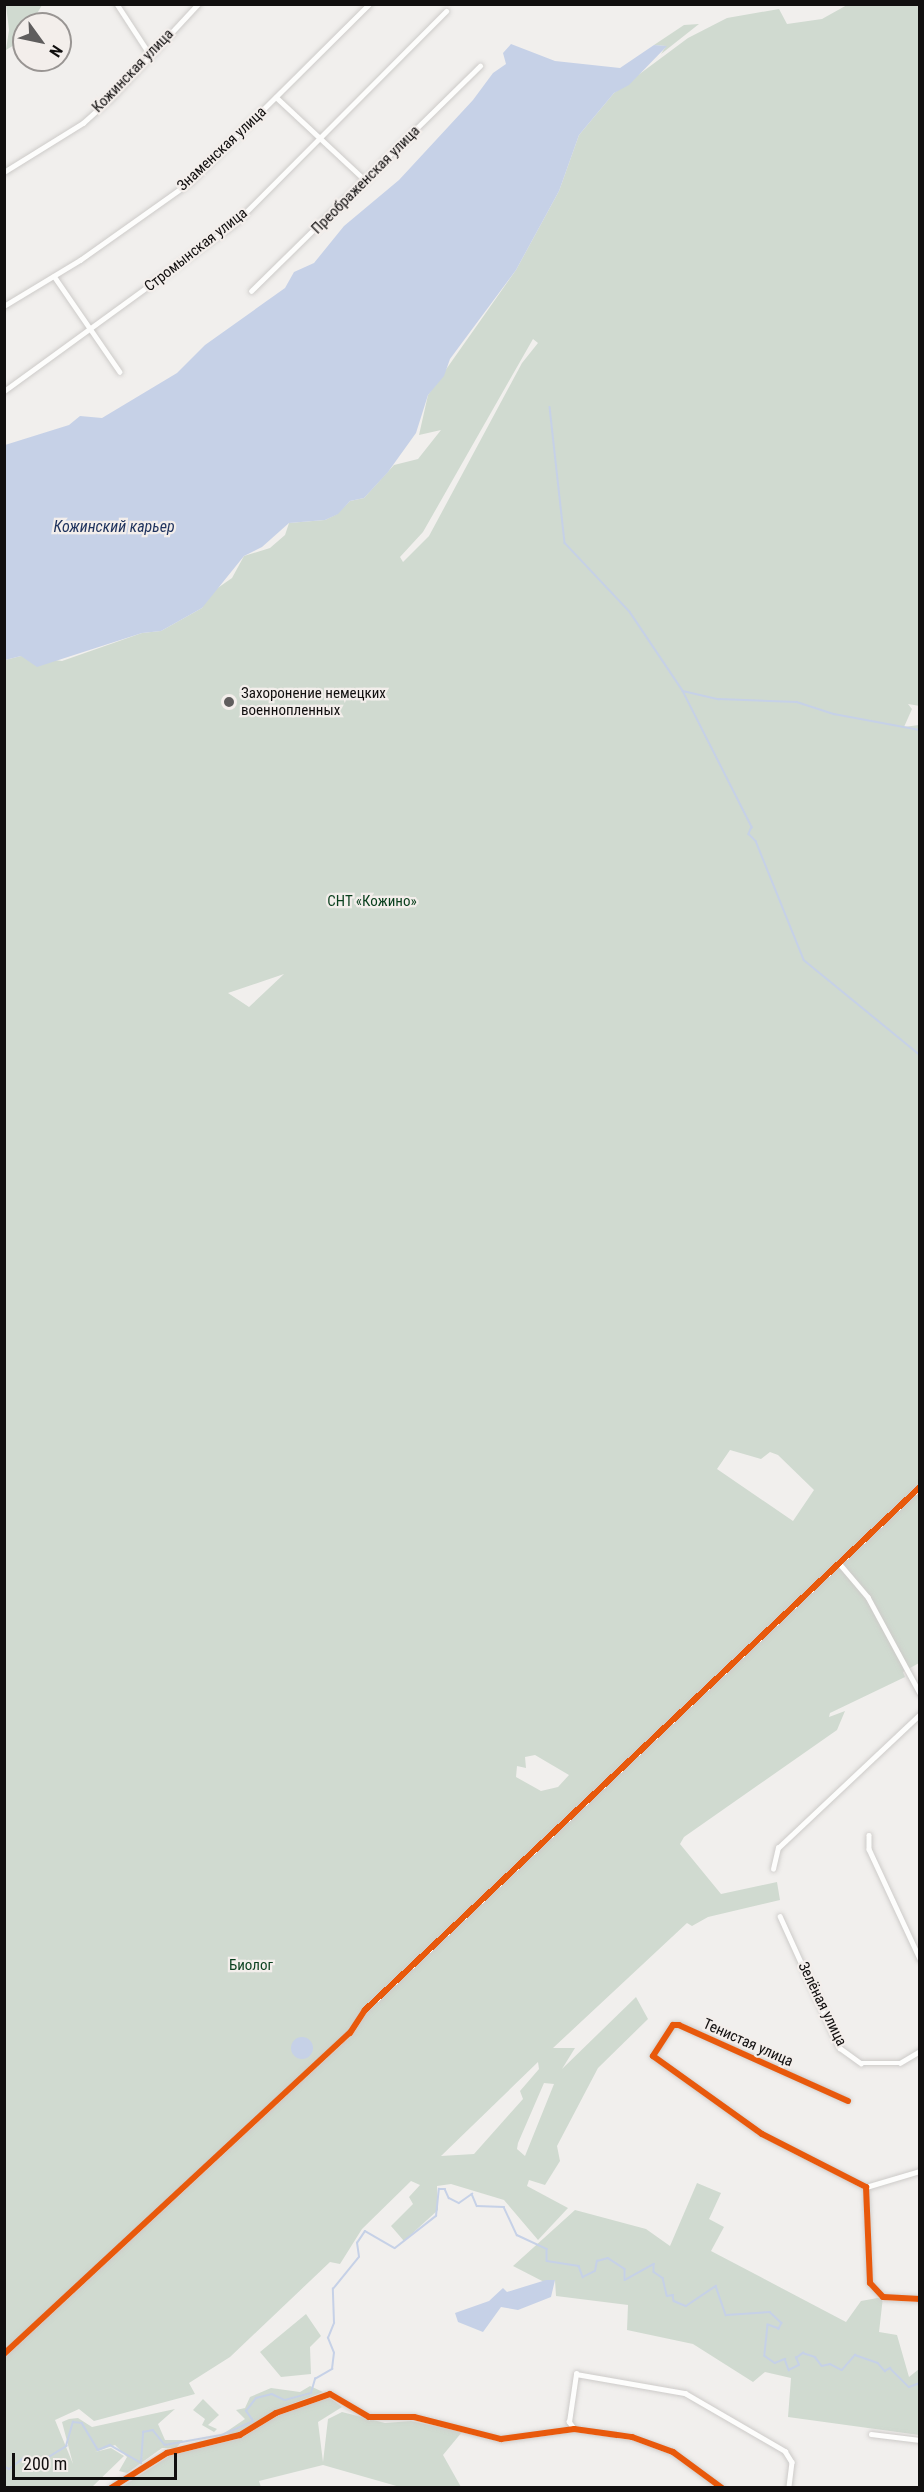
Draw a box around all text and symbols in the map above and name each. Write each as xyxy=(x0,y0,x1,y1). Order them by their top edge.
north arrow xyxy=(12,12,72,72)
street label: Кожинская улица xyxy=(89,26,177,116)
text: N xyxy=(45,42,66,60)
street label: Знаменская улица xyxy=(174,103,270,195)
street label: Преображенская улица xyxy=(308,122,424,238)
street label: Стромынская улица xyxy=(141,204,251,296)
water label: Кожинский карьер xyxy=(53,517,175,537)
place label: Захоронение немецких военнопленных xyxy=(241,684,386,719)
marker: Захоронение немецких военнопленных xyxy=(222,695,236,709)
park label: СНТ «Кожино» xyxy=(327,893,417,911)
park label: Биолог xyxy=(229,1957,273,1975)
street label: Зелёная улица xyxy=(794,1959,850,2049)
street label: Тенистая улица xyxy=(700,2015,796,2071)
scale bar xyxy=(15,2441,180,2479)
text: 200 m xyxy=(23,2453,67,2474)

